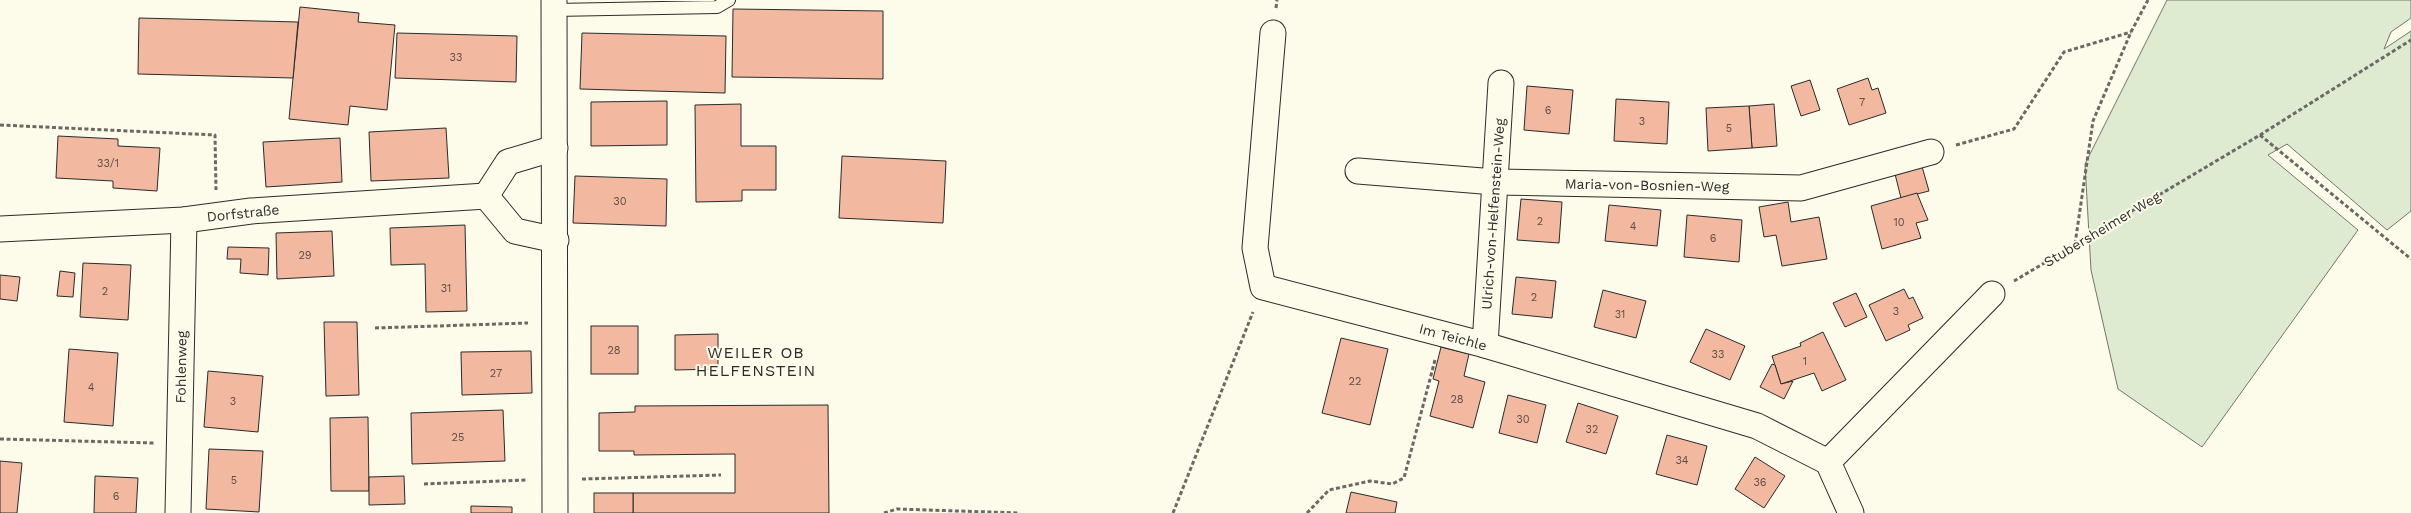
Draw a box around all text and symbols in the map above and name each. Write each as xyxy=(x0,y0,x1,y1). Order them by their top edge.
house number: 33 xyxy=(450,51,462,64)
house number: 7 xyxy=(1859,96,1865,109)
house number: 6 xyxy=(1545,104,1552,117)
house number: 3 xyxy=(1639,115,1645,128)
street label: Ulrich-von-Helfenstein-Weg xyxy=(1478,117,1508,310)
house number: 5 xyxy=(1726,122,1732,135)
house number: 33/1 xyxy=(97,157,119,170)
street label: Maria-von-Bosnien-Weg xyxy=(1565,176,1730,194)
street label: Stubersheimer Weg xyxy=(2041,188,2164,270)
house number: 30 xyxy=(613,195,627,208)
street label: Dorfstraße xyxy=(206,201,280,225)
house number: 2 xyxy=(1537,215,1543,228)
house number: 10 xyxy=(1893,216,1905,229)
house number: 4 xyxy=(1630,220,1637,233)
house number: 6 xyxy=(1710,232,1717,245)
house number: 29 xyxy=(298,249,312,262)
house number: 31 xyxy=(441,282,451,295)
house number: 2 xyxy=(102,285,108,298)
house number: 2 xyxy=(1531,291,1537,304)
house number: 3 xyxy=(1893,305,1899,318)
house number: 31 xyxy=(1615,308,1625,321)
street label: Im Teichle xyxy=(1417,320,1489,354)
street label: Fohlenweg xyxy=(172,330,190,404)
district label: WEILER OB HELFENSTEIN xyxy=(696,343,816,380)
house number: 28 xyxy=(607,344,621,357)
house number: 33 xyxy=(1712,348,1724,361)
house number: 1 xyxy=(1803,355,1807,368)
house number: 27 xyxy=(490,367,502,380)
house number: 22 xyxy=(1349,375,1361,388)
house number: 4 xyxy=(88,381,95,394)
house number: 28 xyxy=(1450,393,1464,406)
house number: 3 xyxy=(230,395,236,408)
house number: 30 xyxy=(1516,413,1530,426)
house number: 32 xyxy=(1586,423,1598,436)
house number: 25 xyxy=(452,431,464,444)
house number: 34 xyxy=(1675,454,1689,467)
house number: 5 xyxy=(231,474,237,487)
house number: 36 xyxy=(1753,476,1767,489)
house number: 6 xyxy=(113,490,120,503)

